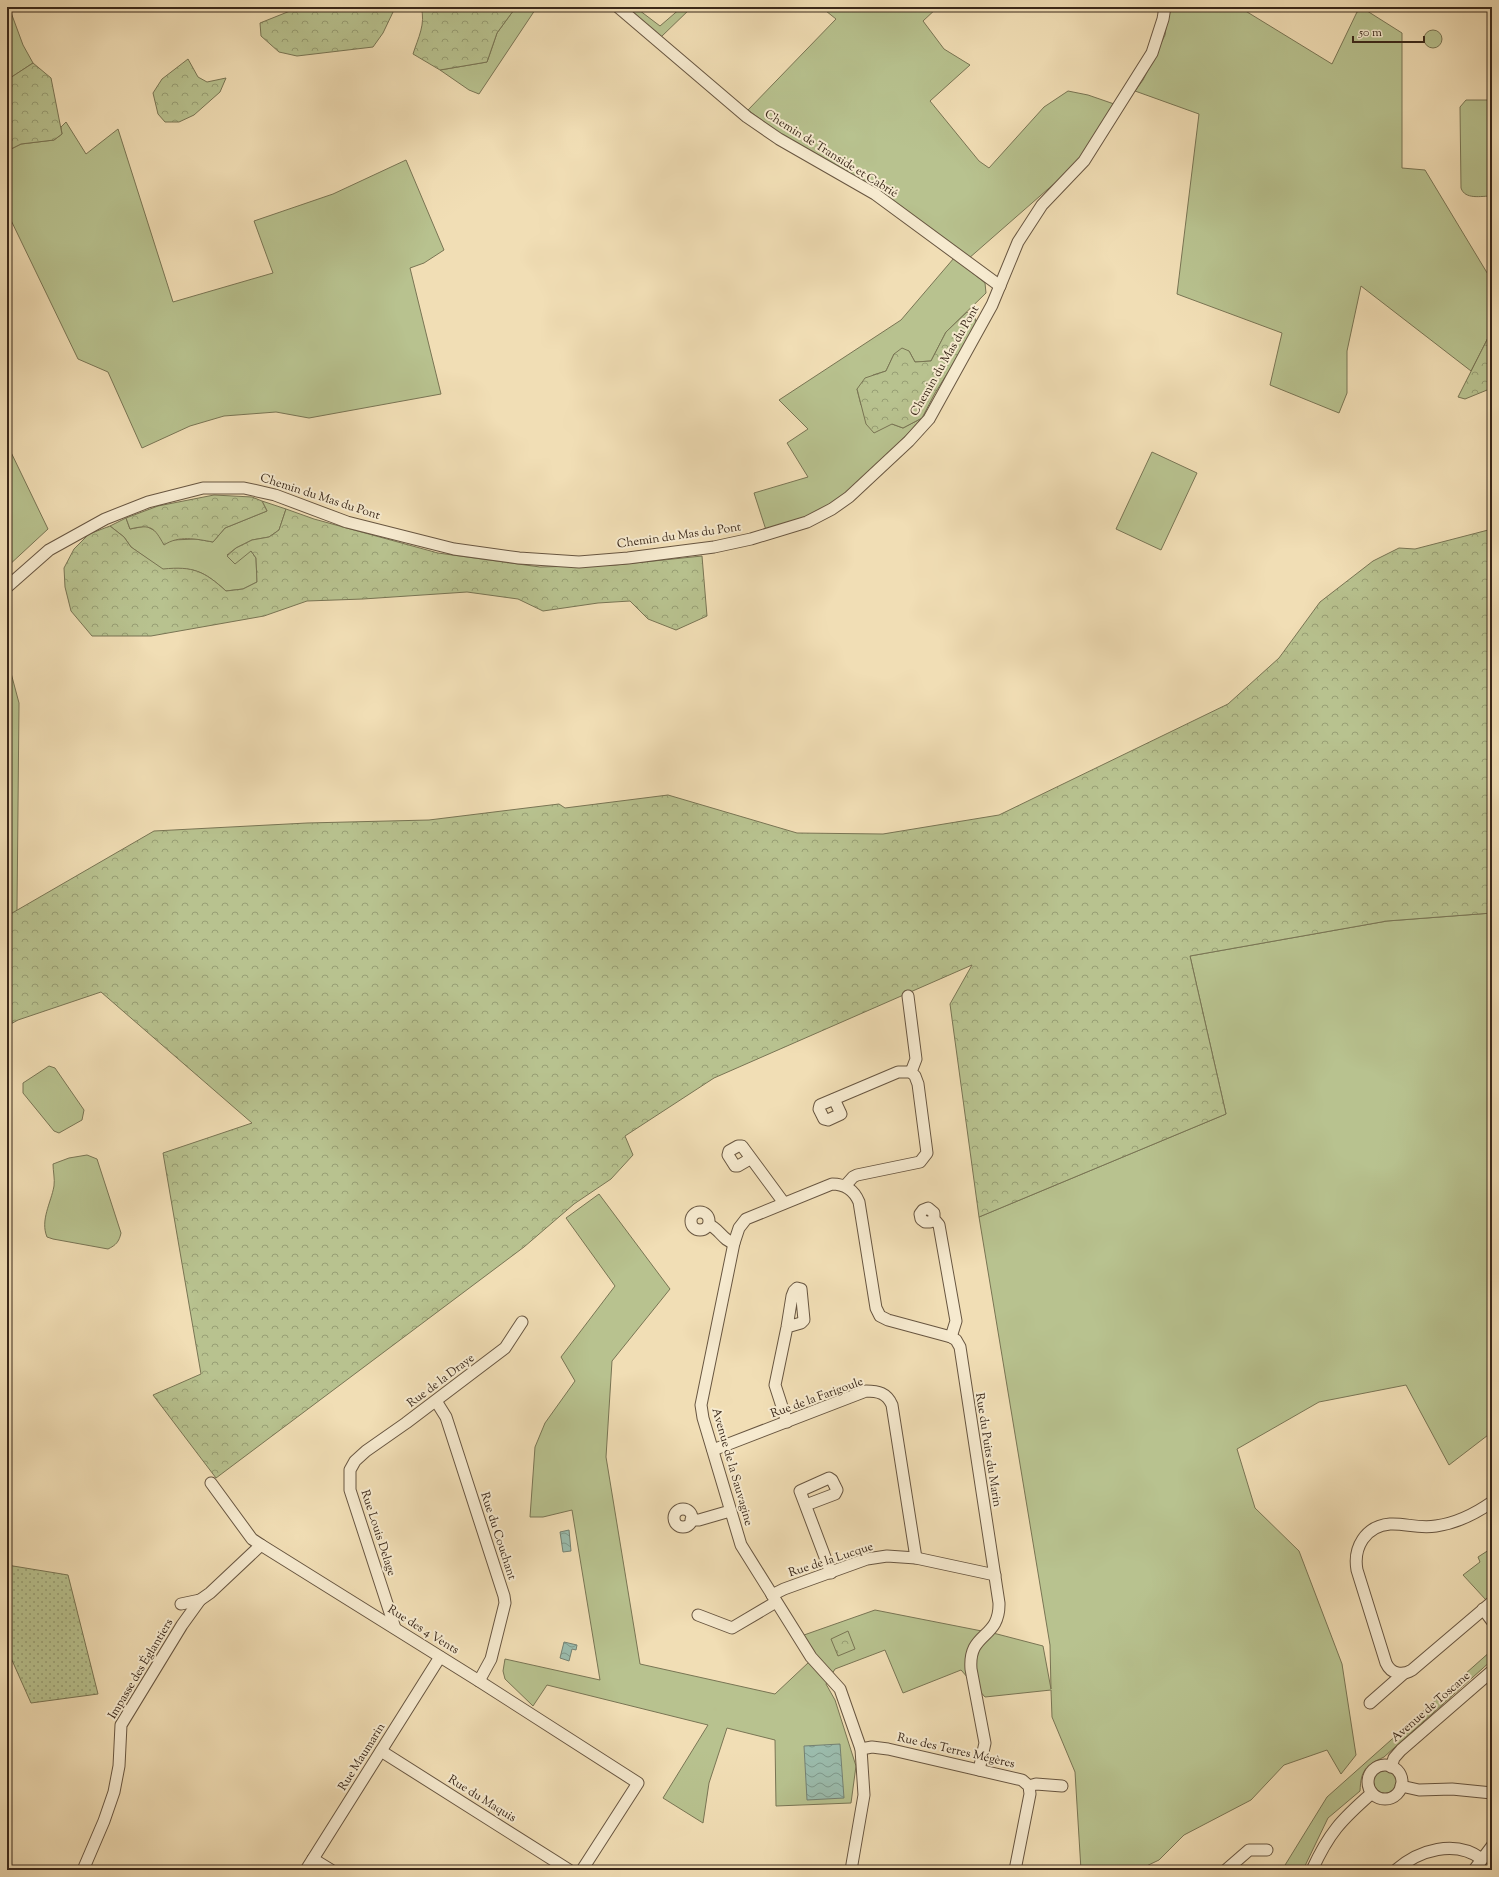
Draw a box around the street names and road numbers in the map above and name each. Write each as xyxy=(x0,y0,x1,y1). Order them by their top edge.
street label: Chemin de Transide et Cabrié xyxy=(761,105,902,203)
street label: Chemin du Mas du Pont xyxy=(906,302,984,420)
street label: Chemin du Mas du Pont xyxy=(258,469,382,525)
street label: Chemin du Mas du Pont xyxy=(616,518,742,554)
street label: Rue de la Draye xyxy=(404,1349,479,1412)
street label: Rue de la Farigoule xyxy=(768,1373,866,1423)
street label: Rue du Puits du Marin xyxy=(970,1392,1006,1508)
street label: Avenue de la Sauvagine xyxy=(707,1406,758,1528)
street label: Rue Louis Delage xyxy=(356,1487,401,1579)
street label: Rue du Couchant xyxy=(475,1490,521,1582)
street label: Rue de la Lucque xyxy=(786,1538,876,1582)
street label: Rue des 4 Vents xyxy=(384,1601,462,1659)
street label: Impasse des Églantiers xyxy=(104,1615,178,1723)
street label: Avenue de Toscane xyxy=(1387,1667,1475,1746)
street label: Rue Maumarin xyxy=(334,1720,390,1794)
street label: Rue des Terres Mégères xyxy=(895,1729,1017,1773)
street label: Rue du Maquis xyxy=(444,1771,520,1827)

